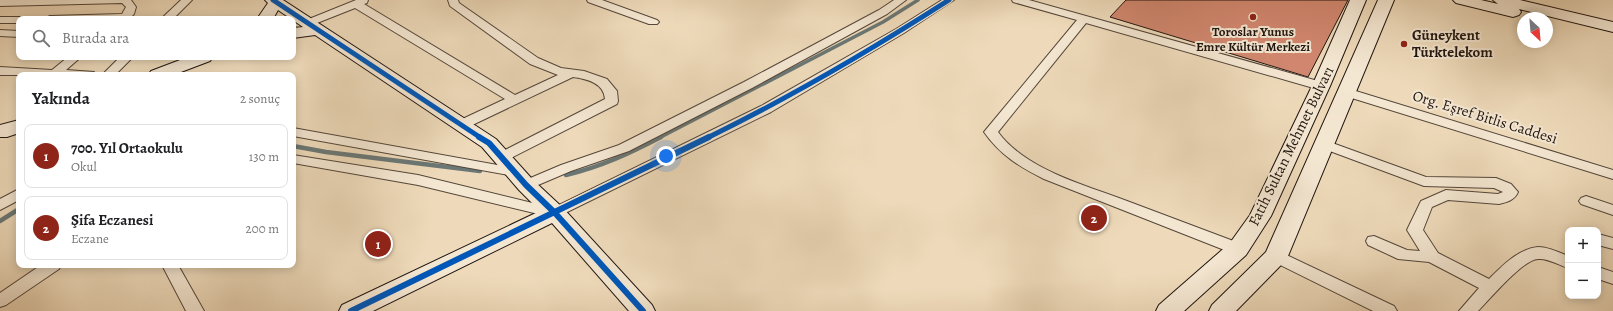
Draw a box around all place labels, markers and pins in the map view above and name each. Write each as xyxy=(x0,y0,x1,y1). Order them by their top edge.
marker: Toroslar Yunus Emre Kültür Merkezi xyxy=(1248,12,1258,22)
place label: Toroslar Yunus Emre Kültür Merkezi xyxy=(1196,23,1310,55)
place label: Güneykent Türktelekom xyxy=(1412,25,1493,62)
marker: Güneykent Türktelekom xyxy=(1399,39,1409,49)
pin: 2 xyxy=(1081,203,1107,233)
pin: 1 xyxy=(365,229,391,259)

